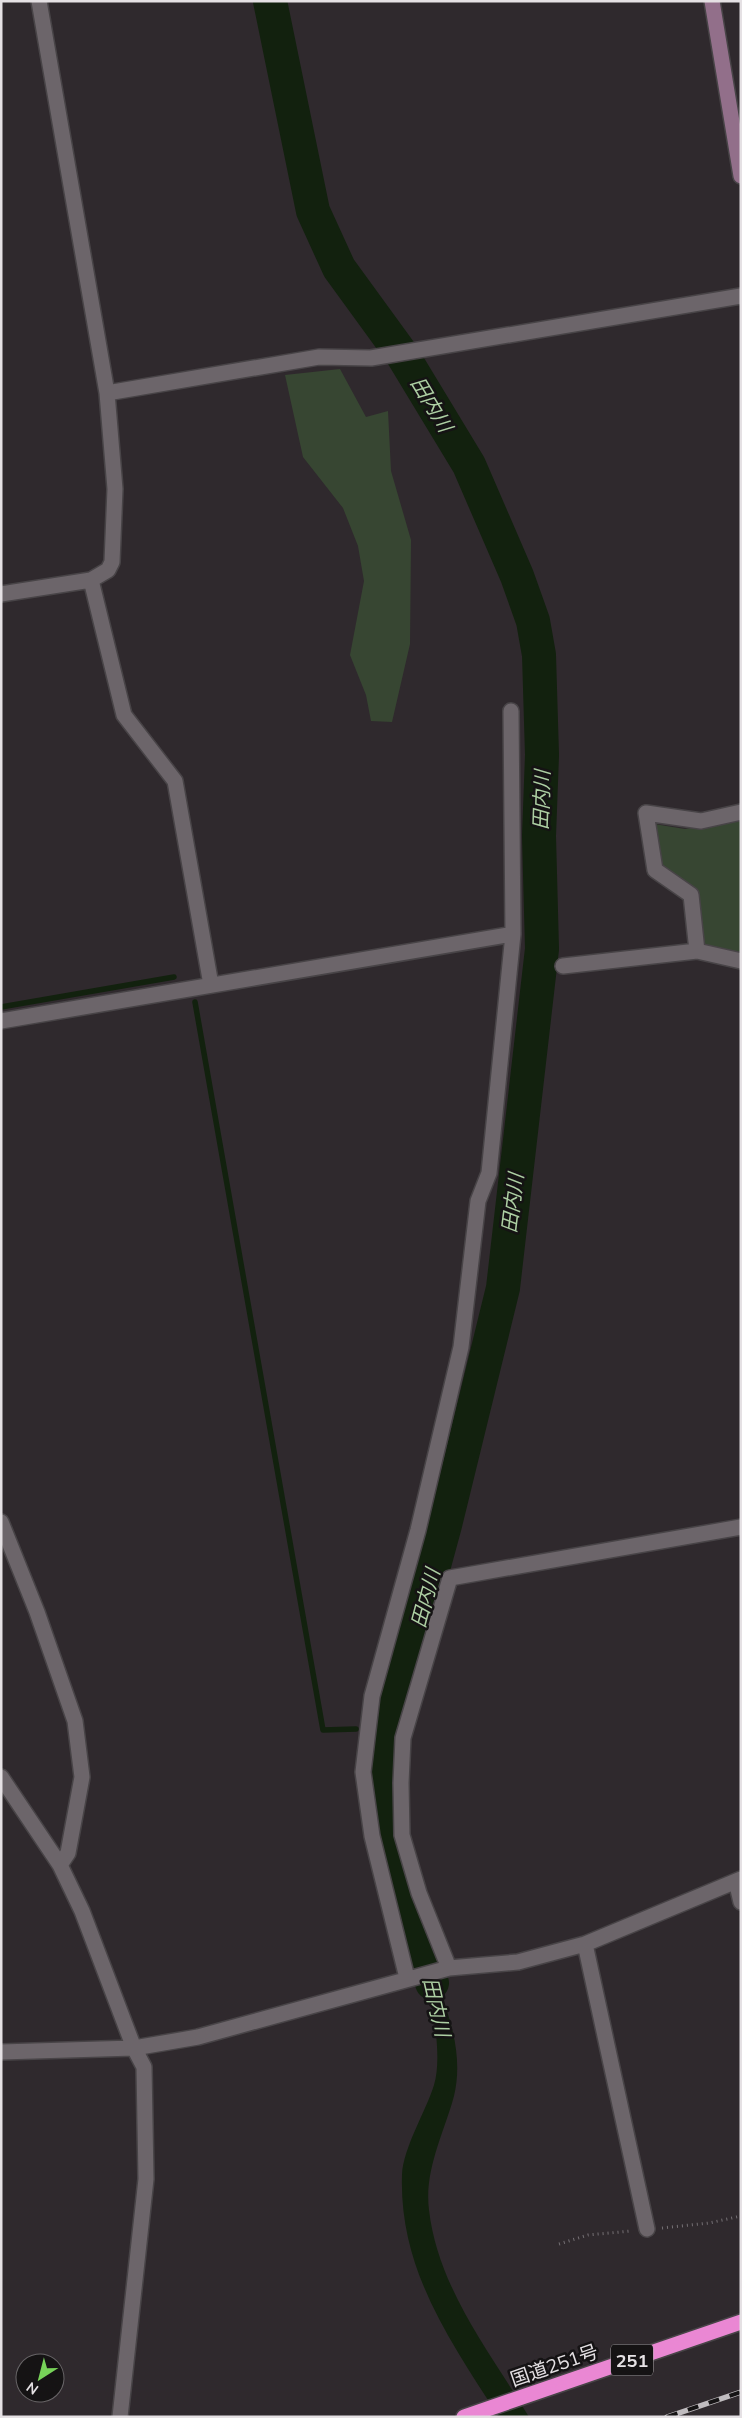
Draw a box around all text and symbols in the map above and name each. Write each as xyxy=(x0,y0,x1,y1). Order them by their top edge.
water label: 田内川 xyxy=(406,372,459,438)
water label: 田内川 xyxy=(527,768,555,830)
water label: 田内川 xyxy=(496,1170,528,1234)
water label: 田内川 xyxy=(405,1564,445,1630)
water label: 田内川 xyxy=(418,1975,456,2041)
street label: 国道251号 xyxy=(507,2339,601,2391)
road number: 251 xyxy=(611,2344,653,2376)
north arrow xyxy=(15,2353,65,2403)
text: N xyxy=(23,2378,42,2399)

